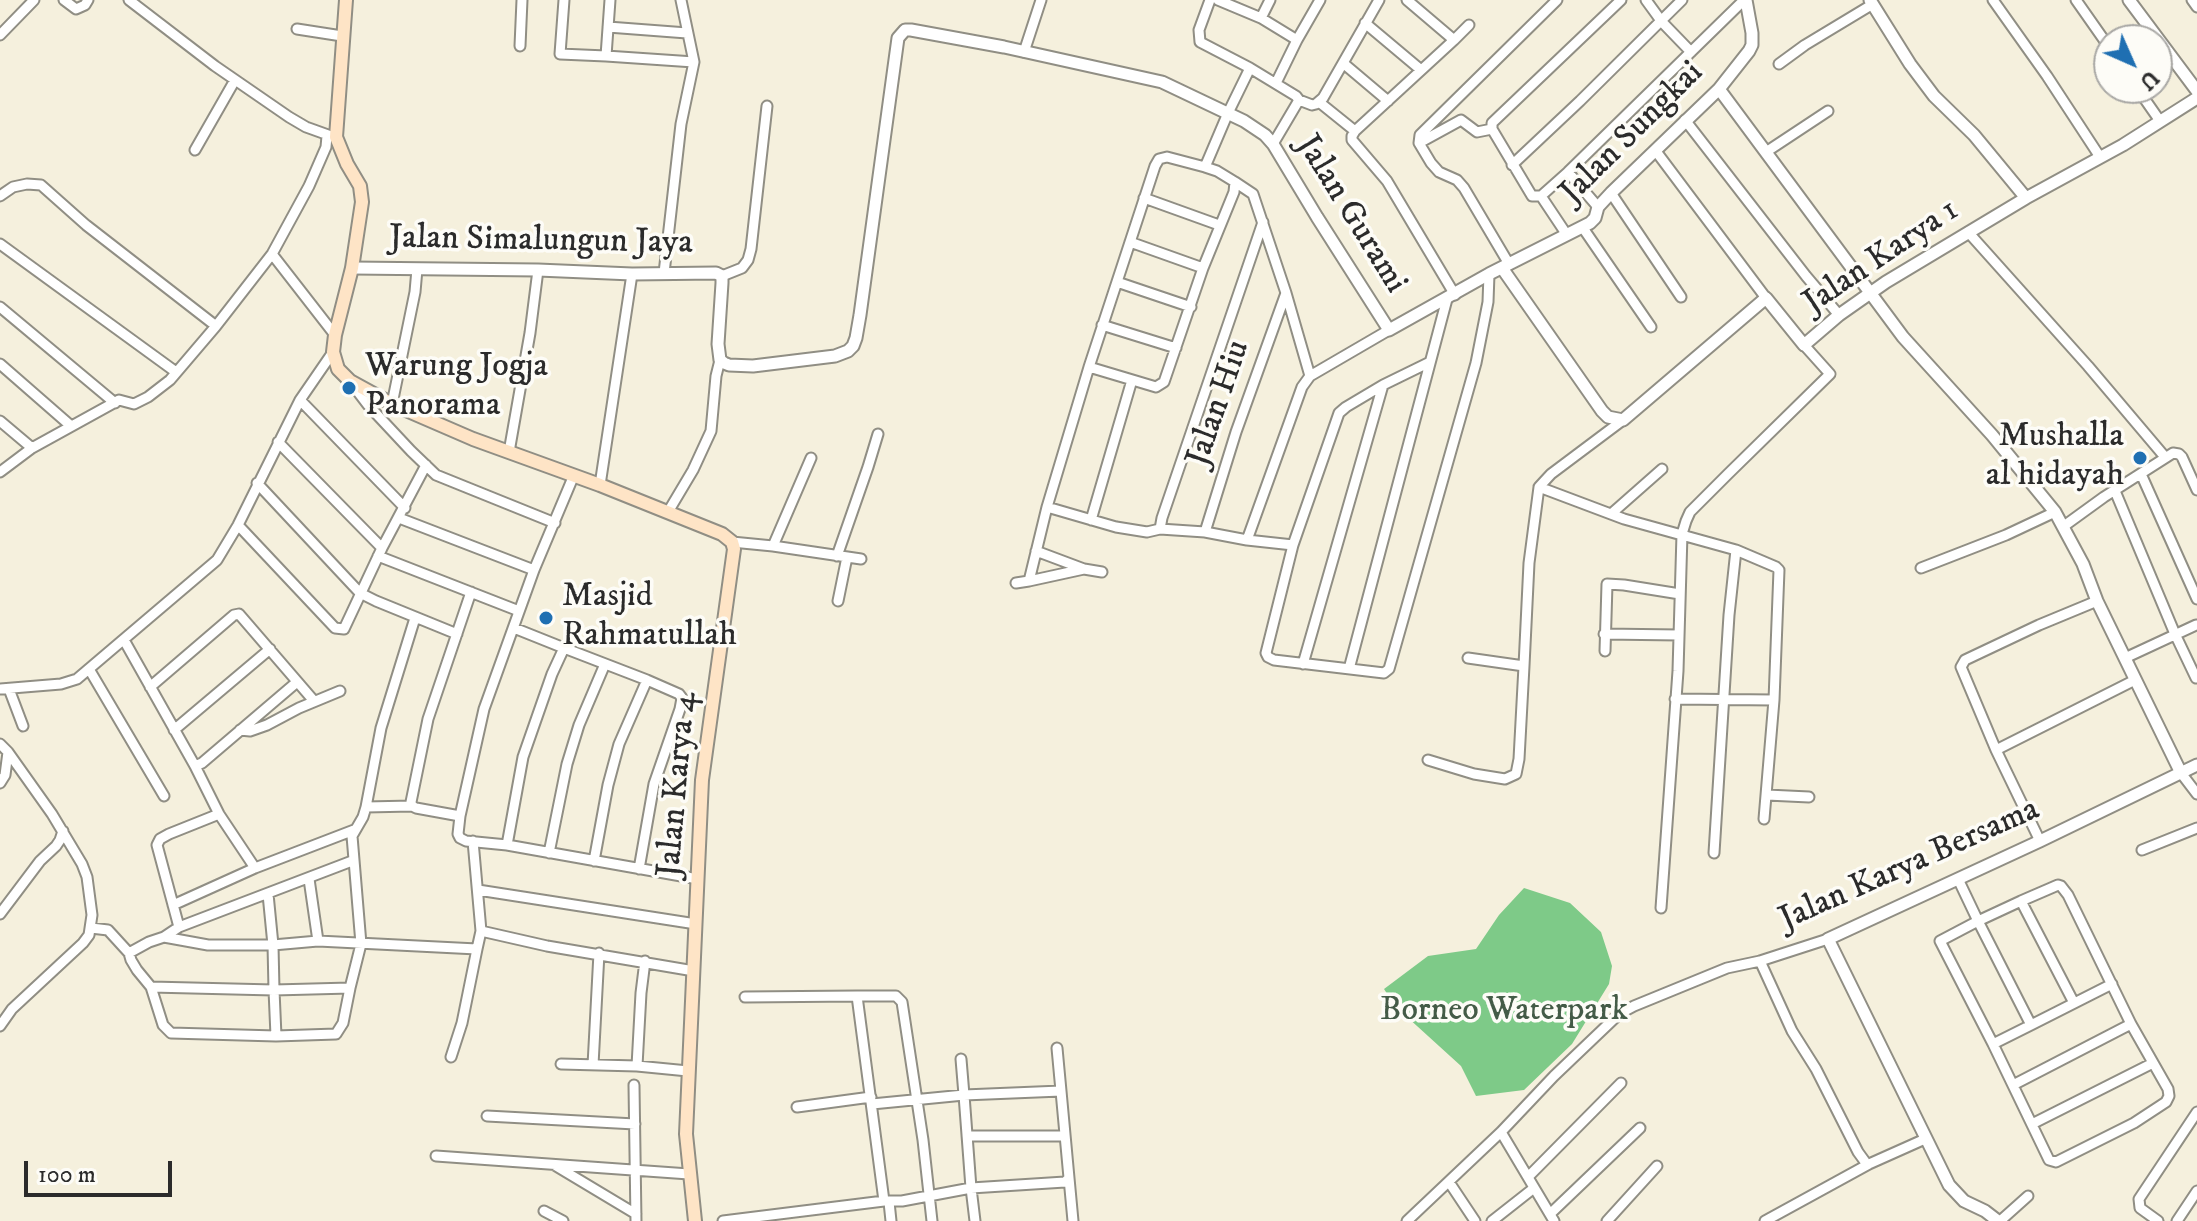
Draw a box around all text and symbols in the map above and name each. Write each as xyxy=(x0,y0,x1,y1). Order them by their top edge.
north arrow xyxy=(2093,24,2173,104)
street label: Jalan Sungkai xyxy=(1553,54,1713,214)
text: U xyxy=(2133,64,2164,95)
street label: Jalan Gurami xyxy=(1285,128,1415,302)
street label: Jalan Karya 1 xyxy=(1797,191,1967,325)
street label: Jalan Simalungun Jaya xyxy=(389,219,693,265)
street label: Jalan Hiu xyxy=(1179,336,1261,472)
place label: Warung Jogja Panorama xyxy=(365,348,548,428)
marker: Warung Jogja Panorama xyxy=(340,379,358,397)
place label: Mushalla al hidayah xyxy=(1986,418,2124,498)
marker: Mushalla al hidayah xyxy=(2131,449,2149,467)
place label: Masjid Rahmatullah xyxy=(562,578,737,658)
marker: Masjid Rahmatullah xyxy=(537,609,555,627)
street label: Jalan Karya 4 xyxy=(651,691,707,879)
street label: Jalan Karya Bersama xyxy=(1774,790,2046,942)
park label: Borneo Waterpark xyxy=(1380,992,1628,1032)
scale bar xyxy=(28,1145,176,1195)
text: 100 m xyxy=(38,1160,96,1190)

